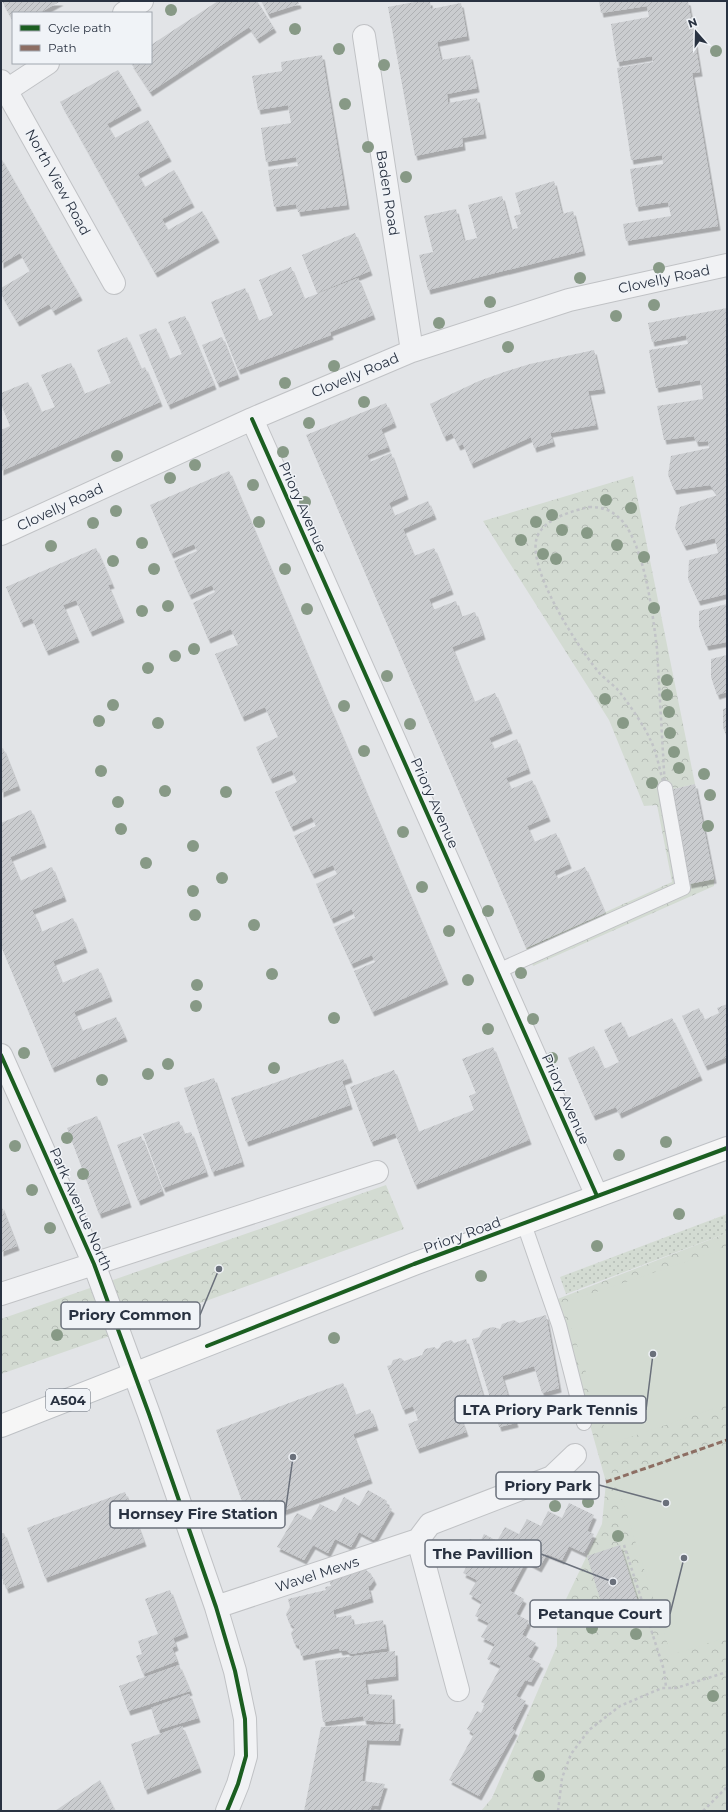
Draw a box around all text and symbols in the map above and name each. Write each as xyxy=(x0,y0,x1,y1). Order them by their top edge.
legend xyxy=(12,12,152,64)
north arrow xyxy=(676,12,716,52)
text: N xyxy=(686,15,699,31)
text: Cycle path xyxy=(48,20,111,35)
text: Path xyxy=(48,40,77,55)
street label: North View Road xyxy=(21,126,95,238)
street label: Baden Road xyxy=(372,149,404,237)
street label: Clovelly Road xyxy=(616,260,712,298)
street label: Clovelly Road xyxy=(308,348,402,402)
street label: Priory Avenue xyxy=(275,459,331,555)
street label: Clovelly Road xyxy=(14,479,106,535)
street label: Priory Avenue xyxy=(407,755,463,851)
street label: Priory Avenue xyxy=(538,1051,594,1147)
street label: Park Avenue North xyxy=(46,1144,116,1274)
street label: Priory Road xyxy=(421,1213,503,1257)
callout: Priory Common xyxy=(61,1302,200,1329)
text: Priory Common xyxy=(68,1305,192,1324)
road number: A504 xyxy=(46,1389,90,1411)
callout: LTA Priory Park Tennis xyxy=(455,1396,646,1423)
text: LTA Priory Park Tennis xyxy=(462,1400,638,1419)
callout: Priory Park xyxy=(496,1472,599,1499)
text: Priory Park xyxy=(504,1476,592,1495)
callout: Hornsey Fire Station xyxy=(110,1501,285,1528)
text: Hornsey Fire Station xyxy=(118,1504,278,1523)
callout: The Pavillion xyxy=(425,1540,541,1567)
text: The Pavillion xyxy=(433,1544,533,1563)
street label: Wavel Mews xyxy=(273,1552,361,1596)
callout: Petanque Court xyxy=(530,1600,670,1627)
text: Petanque Court xyxy=(538,1604,663,1623)

